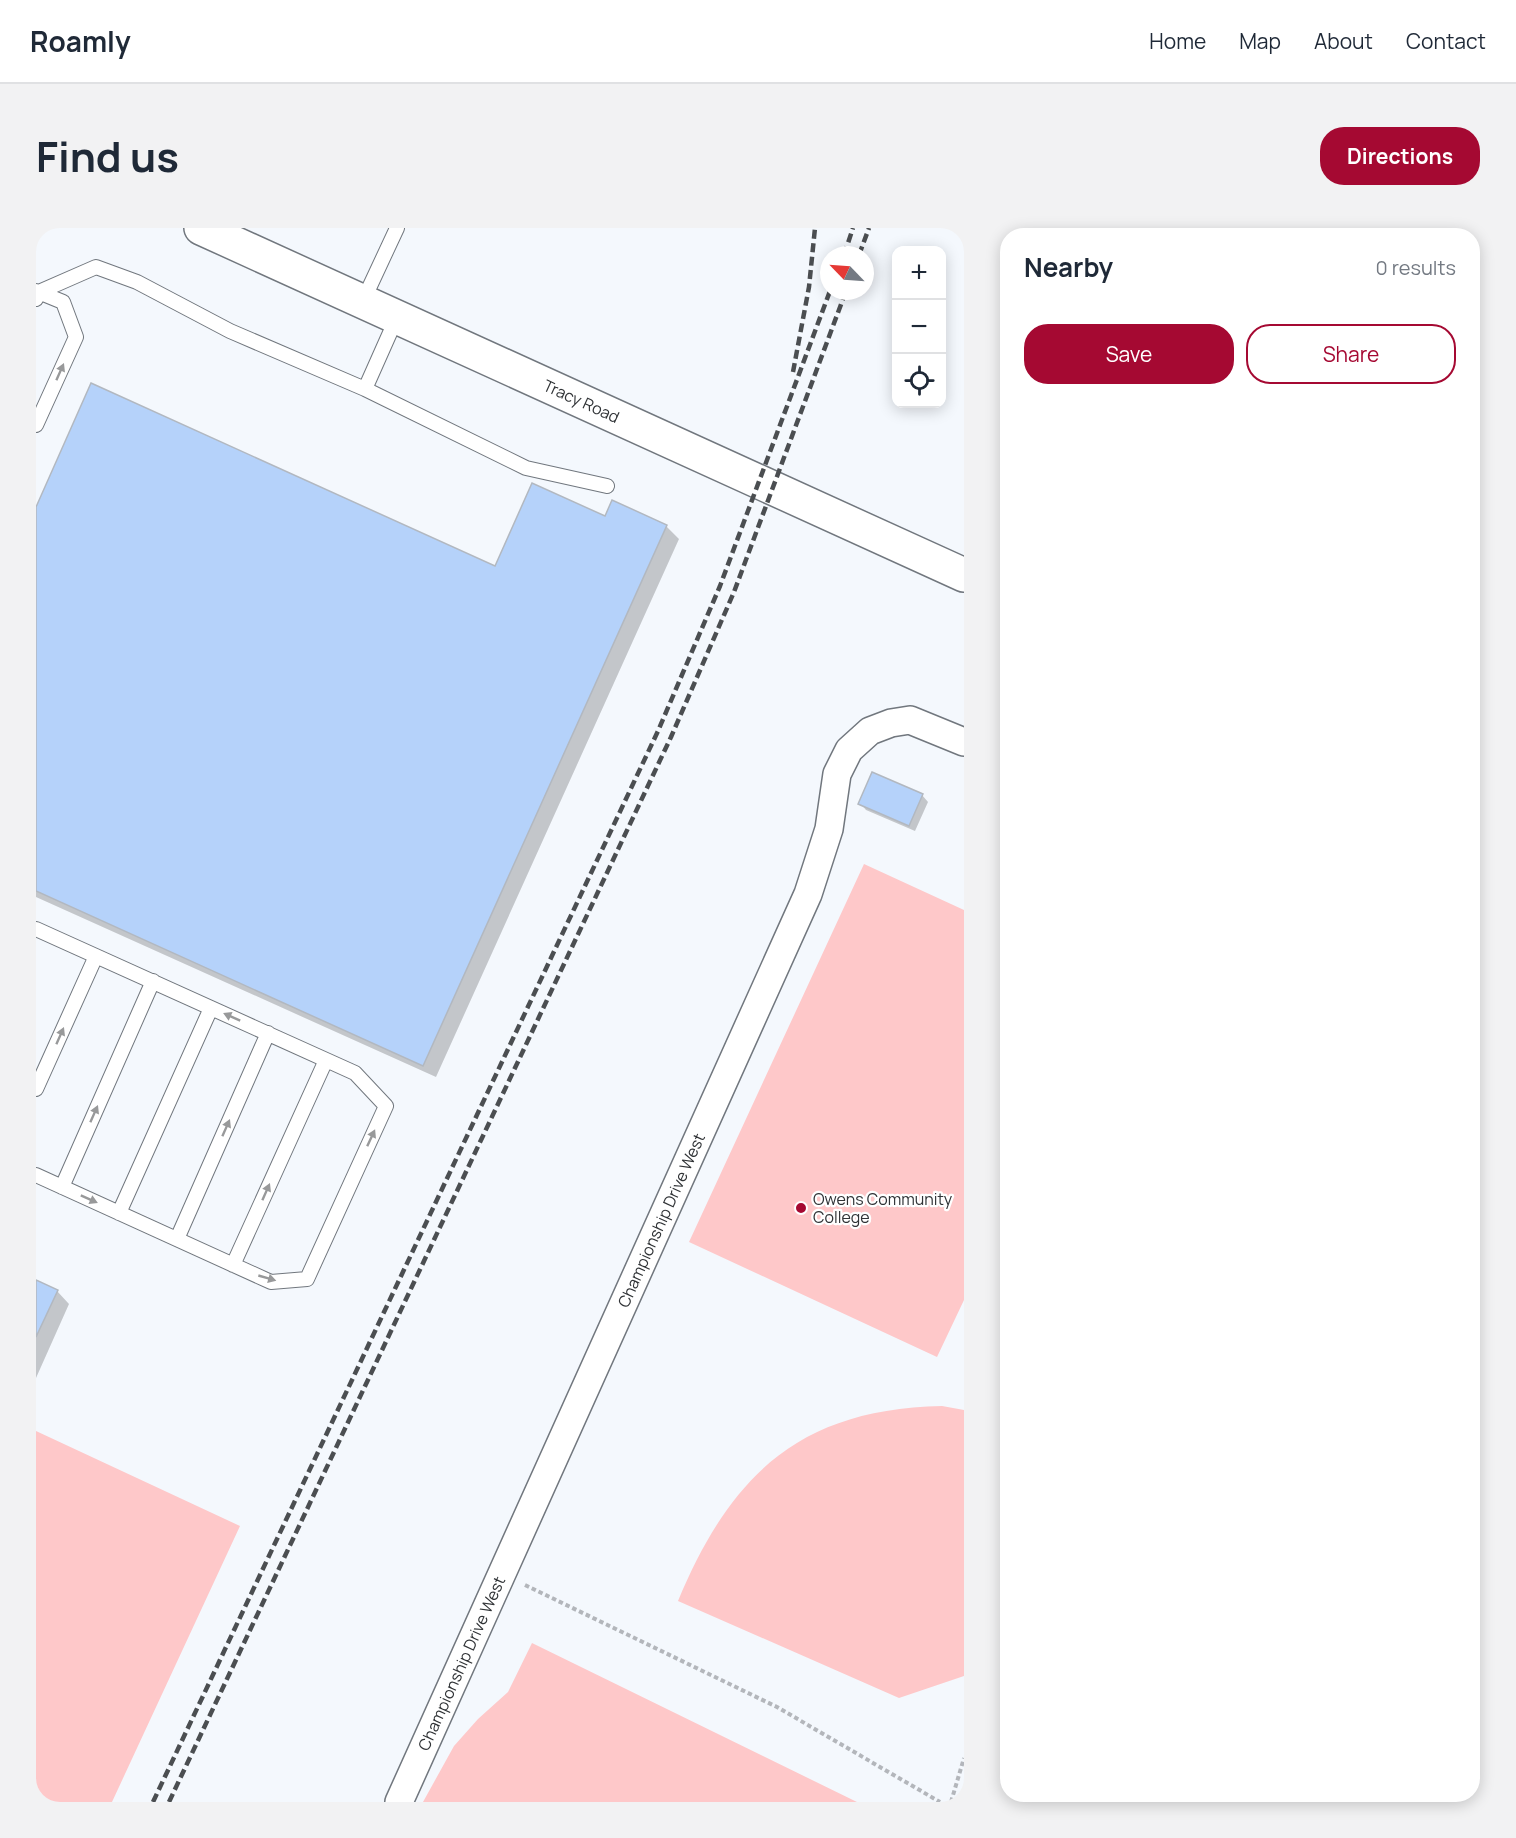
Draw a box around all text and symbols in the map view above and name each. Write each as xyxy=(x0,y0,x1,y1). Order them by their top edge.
text: Roamly xyxy=(30,22,131,60)
text: Home xyxy=(1149,27,1206,55)
text: Map xyxy=(1239,27,1281,55)
text: About xyxy=(1314,27,1373,55)
text: Contact xyxy=(1406,27,1486,55)
text: Find us xyxy=(36,127,179,185)
button: Directions xyxy=(1320,127,1480,185)
north arrow xyxy=(820,246,874,300)
map controls xyxy=(892,246,946,408)
button: + xyxy=(892,246,946,300)
text: Nearby xyxy=(1024,249,1113,285)
text: 0 results xyxy=(1376,254,1456,281)
button: − xyxy=(892,300,946,354)
button: Save xyxy=(1024,324,1234,384)
button: Share xyxy=(1246,324,1456,384)
button: locate xyxy=(892,354,946,408)
one-way arrow xyxy=(56,363,65,380)
street label: Tracy Road xyxy=(540,374,623,428)
one-way arrow xyxy=(223,1013,240,1022)
one-way arrow xyxy=(55,1026,65,1044)
one-way arrow xyxy=(90,1105,99,1123)
one-way arrow xyxy=(221,1118,231,1136)
one-way arrow xyxy=(366,1129,376,1147)
street label: Championship Drive West xyxy=(612,1130,710,1311)
one-way arrow xyxy=(261,1184,270,1201)
place label: Owens Community College xyxy=(813,1188,953,1228)
one-way arrow xyxy=(81,1194,99,1204)
marker: Owens Community College xyxy=(794,1201,808,1215)
one-way arrow xyxy=(258,1274,276,1284)
street label: Championship Drive West xyxy=(413,1573,510,1754)

